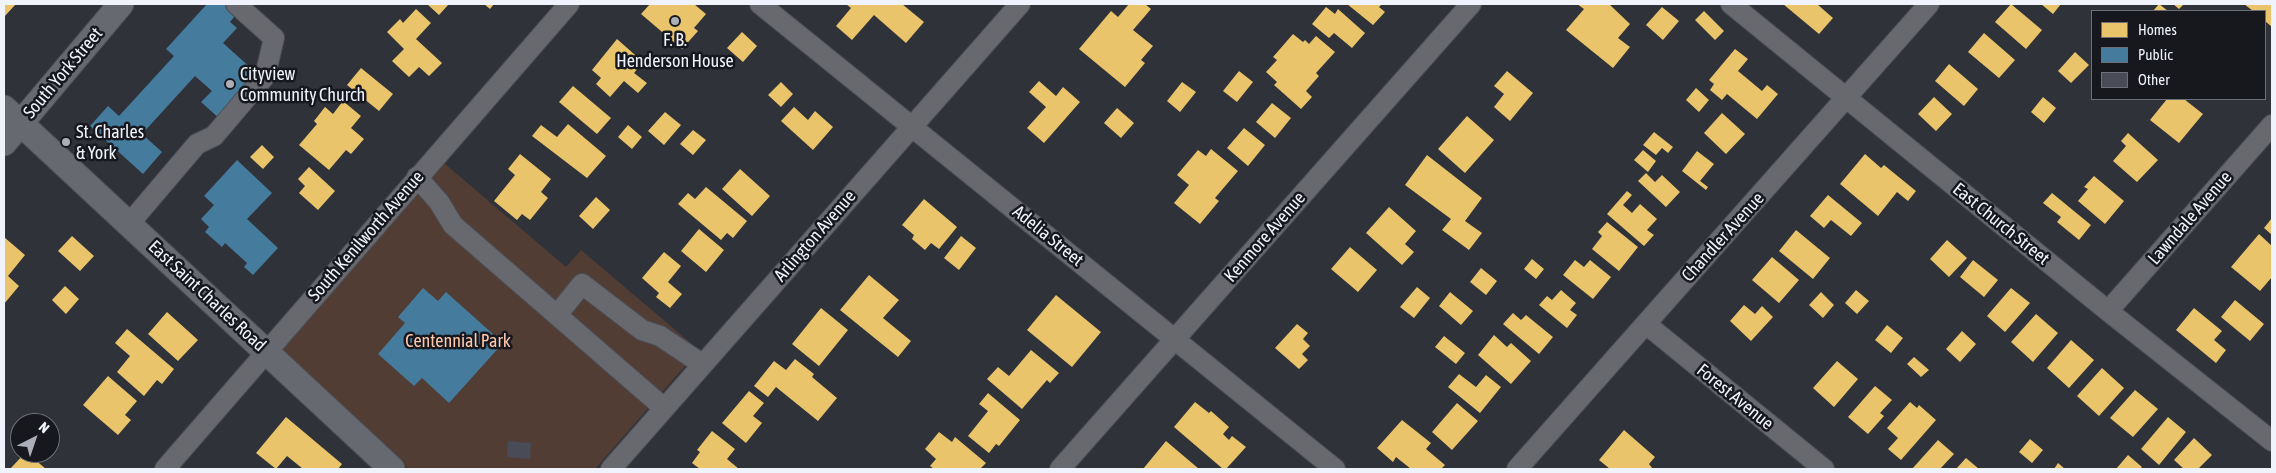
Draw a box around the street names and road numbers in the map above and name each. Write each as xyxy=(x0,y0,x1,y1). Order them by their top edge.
street label: South York Street xyxy=(19,23,107,123)
street label: South Kenilworth Avenue xyxy=(304,166,428,306)
street label: Lawndale Avenue xyxy=(2144,167,2236,269)
street label: East Church Street xyxy=(1948,178,2054,270)
street label: Arlington Avenue xyxy=(769,186,861,286)
street label: Kenmore Avenue xyxy=(1220,187,1310,287)
street label: Chandler Avenue xyxy=(1677,188,1769,286)
street label: Adelia Street xyxy=(1008,201,1088,271)
street label: East Saint Charles Road xyxy=(144,236,270,356)
street label: Forest Avenue xyxy=(1692,359,1778,435)

